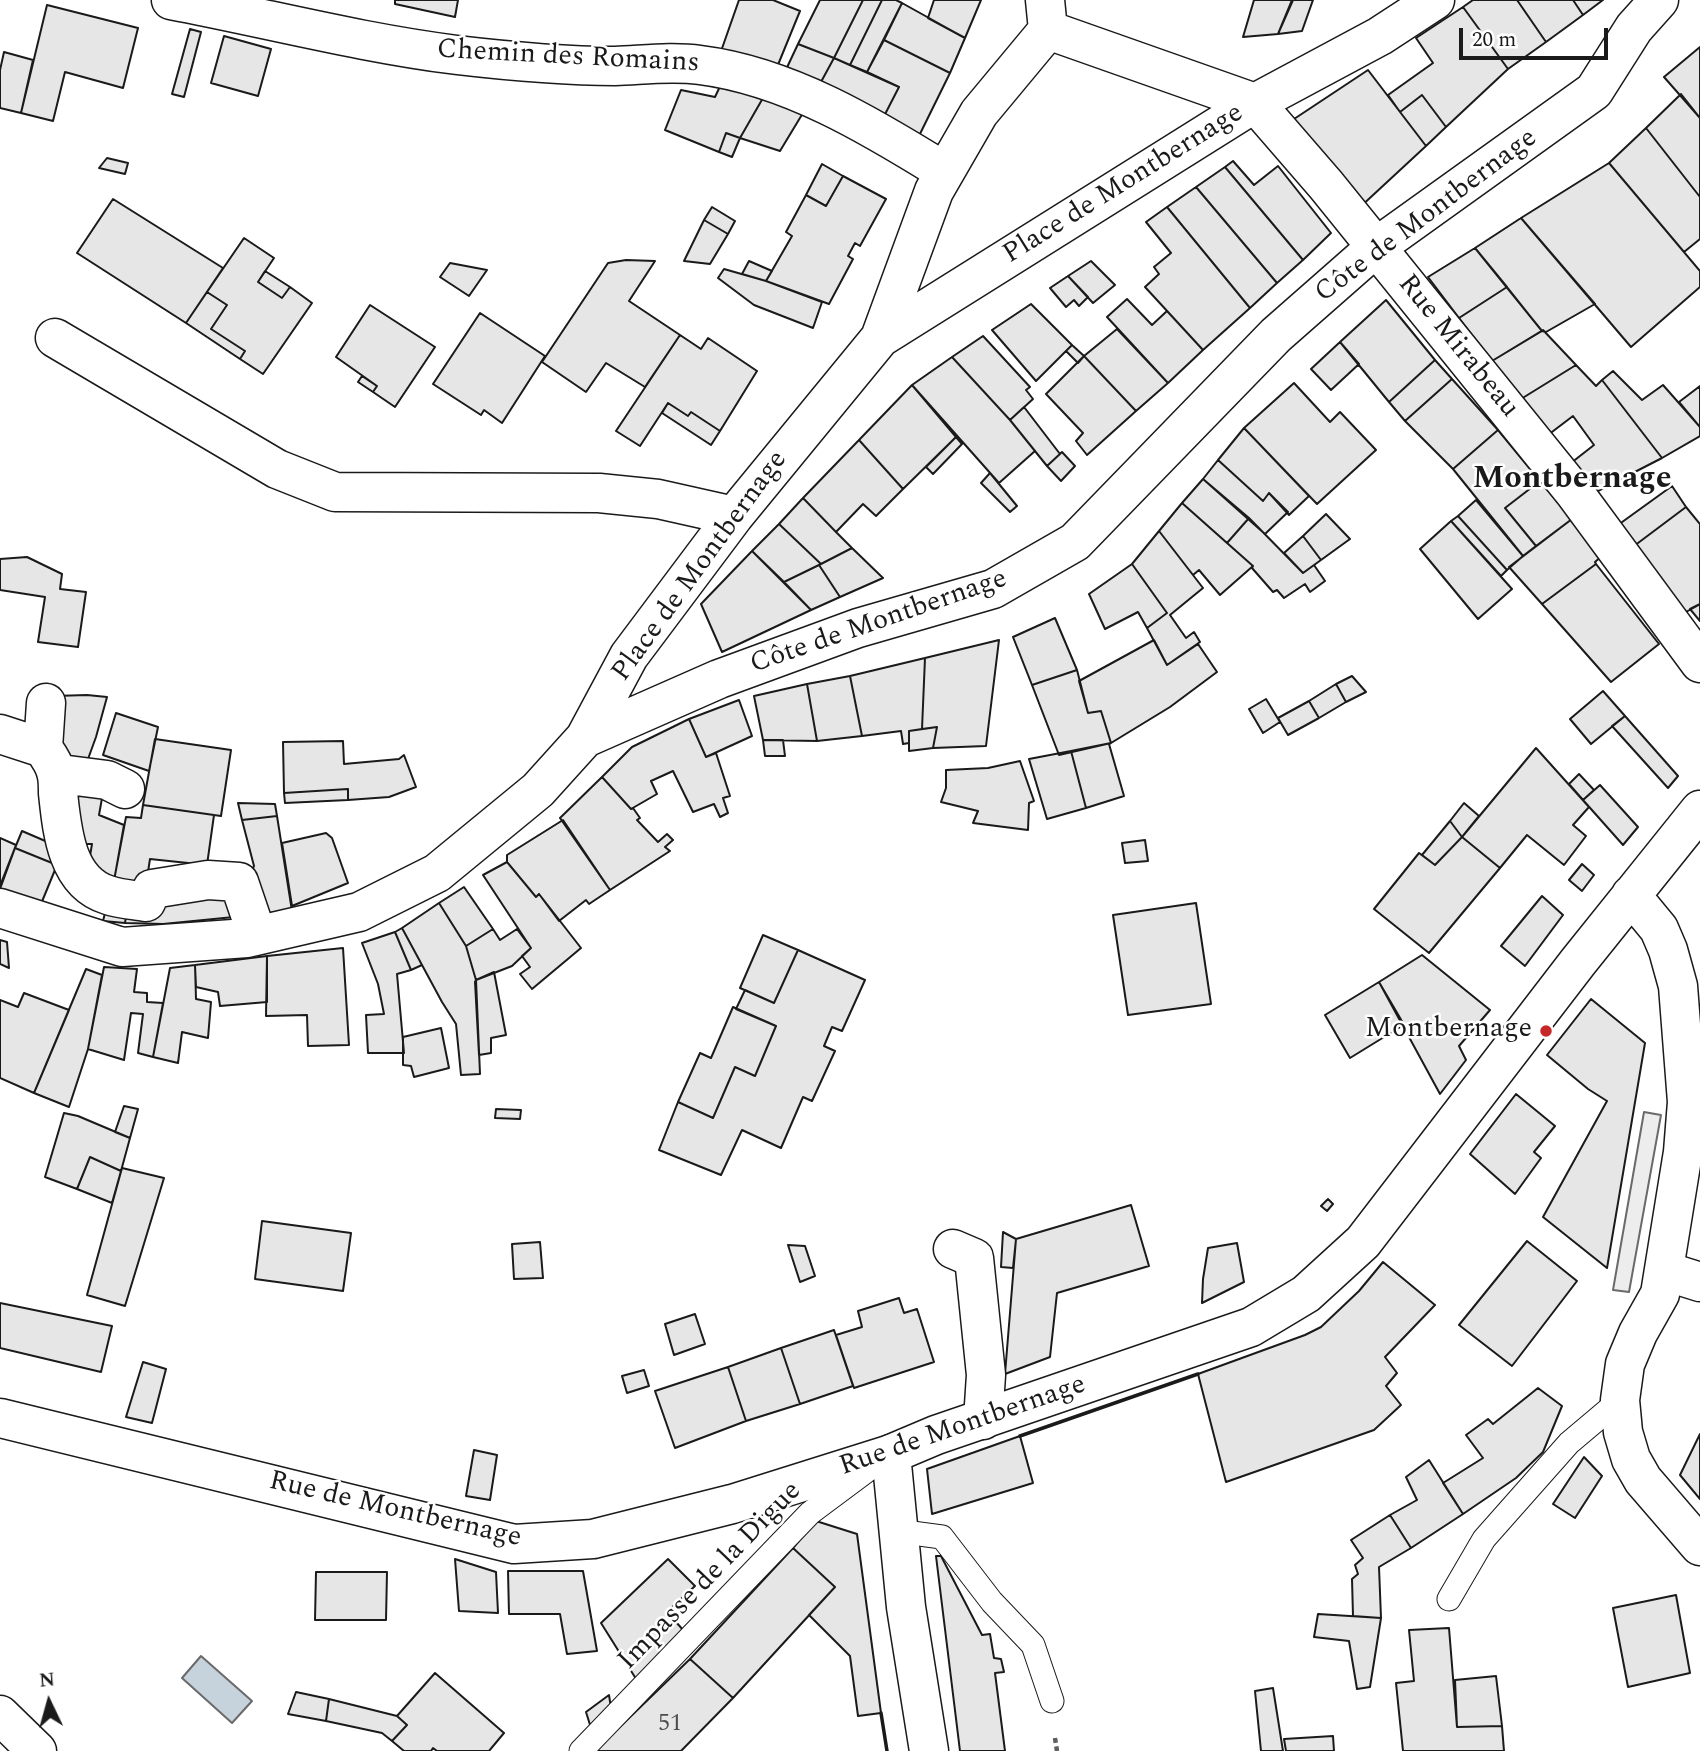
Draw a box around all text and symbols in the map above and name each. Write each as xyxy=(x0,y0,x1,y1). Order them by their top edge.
scale bar xyxy=(1462,14,1611,58)
text: 20 m xyxy=(1472,24,1516,56)
street label: Chemin des Romains xyxy=(436,34,700,82)
street label: Place de Montbernage xyxy=(998,97,1250,273)
street label: Côte de Montbernage xyxy=(1309,123,1545,311)
street label: Rue Mirabeau xyxy=(1389,269,1525,425)
street label: Place de Montbernage xyxy=(606,445,796,689)
district label: Montbernage xyxy=(1472,462,1672,500)
street label: Côte de Montbernage xyxy=(746,563,1012,683)
place label: Montbernage xyxy=(1365,1014,1532,1048)
marker: Montbernage xyxy=(1538,1023,1554,1039)
street label: Rue de Montbernage xyxy=(836,1369,1090,1485)
street label: Rue de Montbernage xyxy=(266,1466,524,1556)
street label: Impasse de la Digue xyxy=(612,1476,810,1678)
text: N xyxy=(38,1665,56,1696)
north arrow xyxy=(14,1667,84,1737)
house number: 51 xyxy=(658,1711,682,1739)

